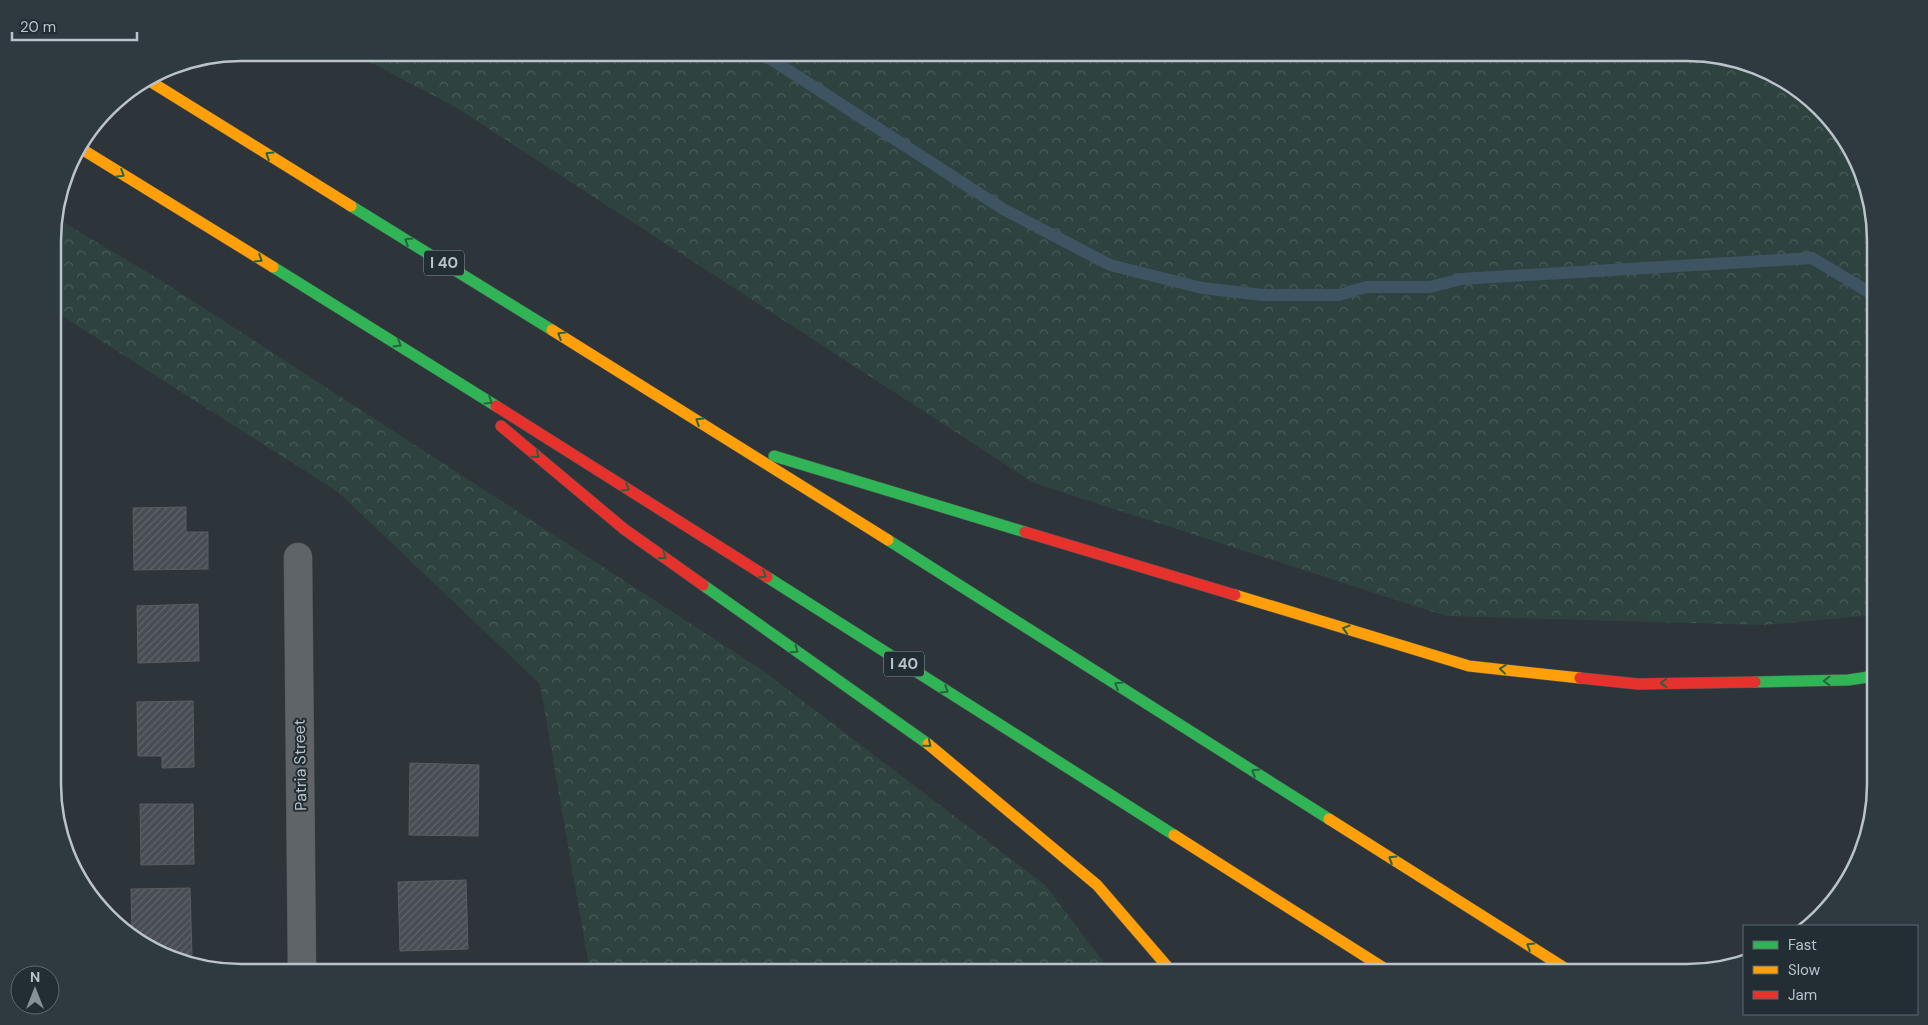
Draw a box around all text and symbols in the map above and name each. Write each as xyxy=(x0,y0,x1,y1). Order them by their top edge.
scale bar xyxy=(12,10,138,42)
text: 20 m xyxy=(20,17,56,37)
one-way arrow xyxy=(266,152,275,162)
one-way arrow xyxy=(116,167,125,177)
one-way arrow xyxy=(404,237,413,247)
road number: I 40 xyxy=(424,250,464,276)
one-way arrow xyxy=(254,252,263,262)
one-way arrow xyxy=(557,332,566,342)
one-way arrow xyxy=(392,338,401,348)
one-way arrow xyxy=(483,395,492,404)
one-way arrow xyxy=(695,417,704,427)
one-way arrow xyxy=(530,449,539,458)
one-way arrow xyxy=(620,482,629,491)
one-way arrow xyxy=(657,550,667,559)
one-way arrow xyxy=(757,569,767,578)
one-way arrow xyxy=(1342,624,1350,634)
one-way arrow xyxy=(790,644,799,653)
road number: I 40 xyxy=(884,652,924,676)
one-way arrow xyxy=(1498,664,1506,675)
one-way arrow xyxy=(1822,675,1830,686)
one-way arrow xyxy=(1660,678,1668,688)
one-way arrow xyxy=(1114,682,1123,691)
one-way arrow xyxy=(939,684,948,693)
street label: Patria Street xyxy=(289,719,311,811)
one-way arrow xyxy=(922,739,931,748)
one-way arrow xyxy=(1251,769,1261,778)
one-way arrow xyxy=(1389,856,1398,865)
legend xyxy=(1743,925,1918,1015)
text: Fast xyxy=(1788,935,1817,955)
one-way arrow xyxy=(1526,943,1535,952)
text: Slow xyxy=(1788,960,1821,980)
north arrow xyxy=(10,965,60,1015)
text: N xyxy=(30,968,40,986)
text: Jam xyxy=(1788,985,1817,1005)

